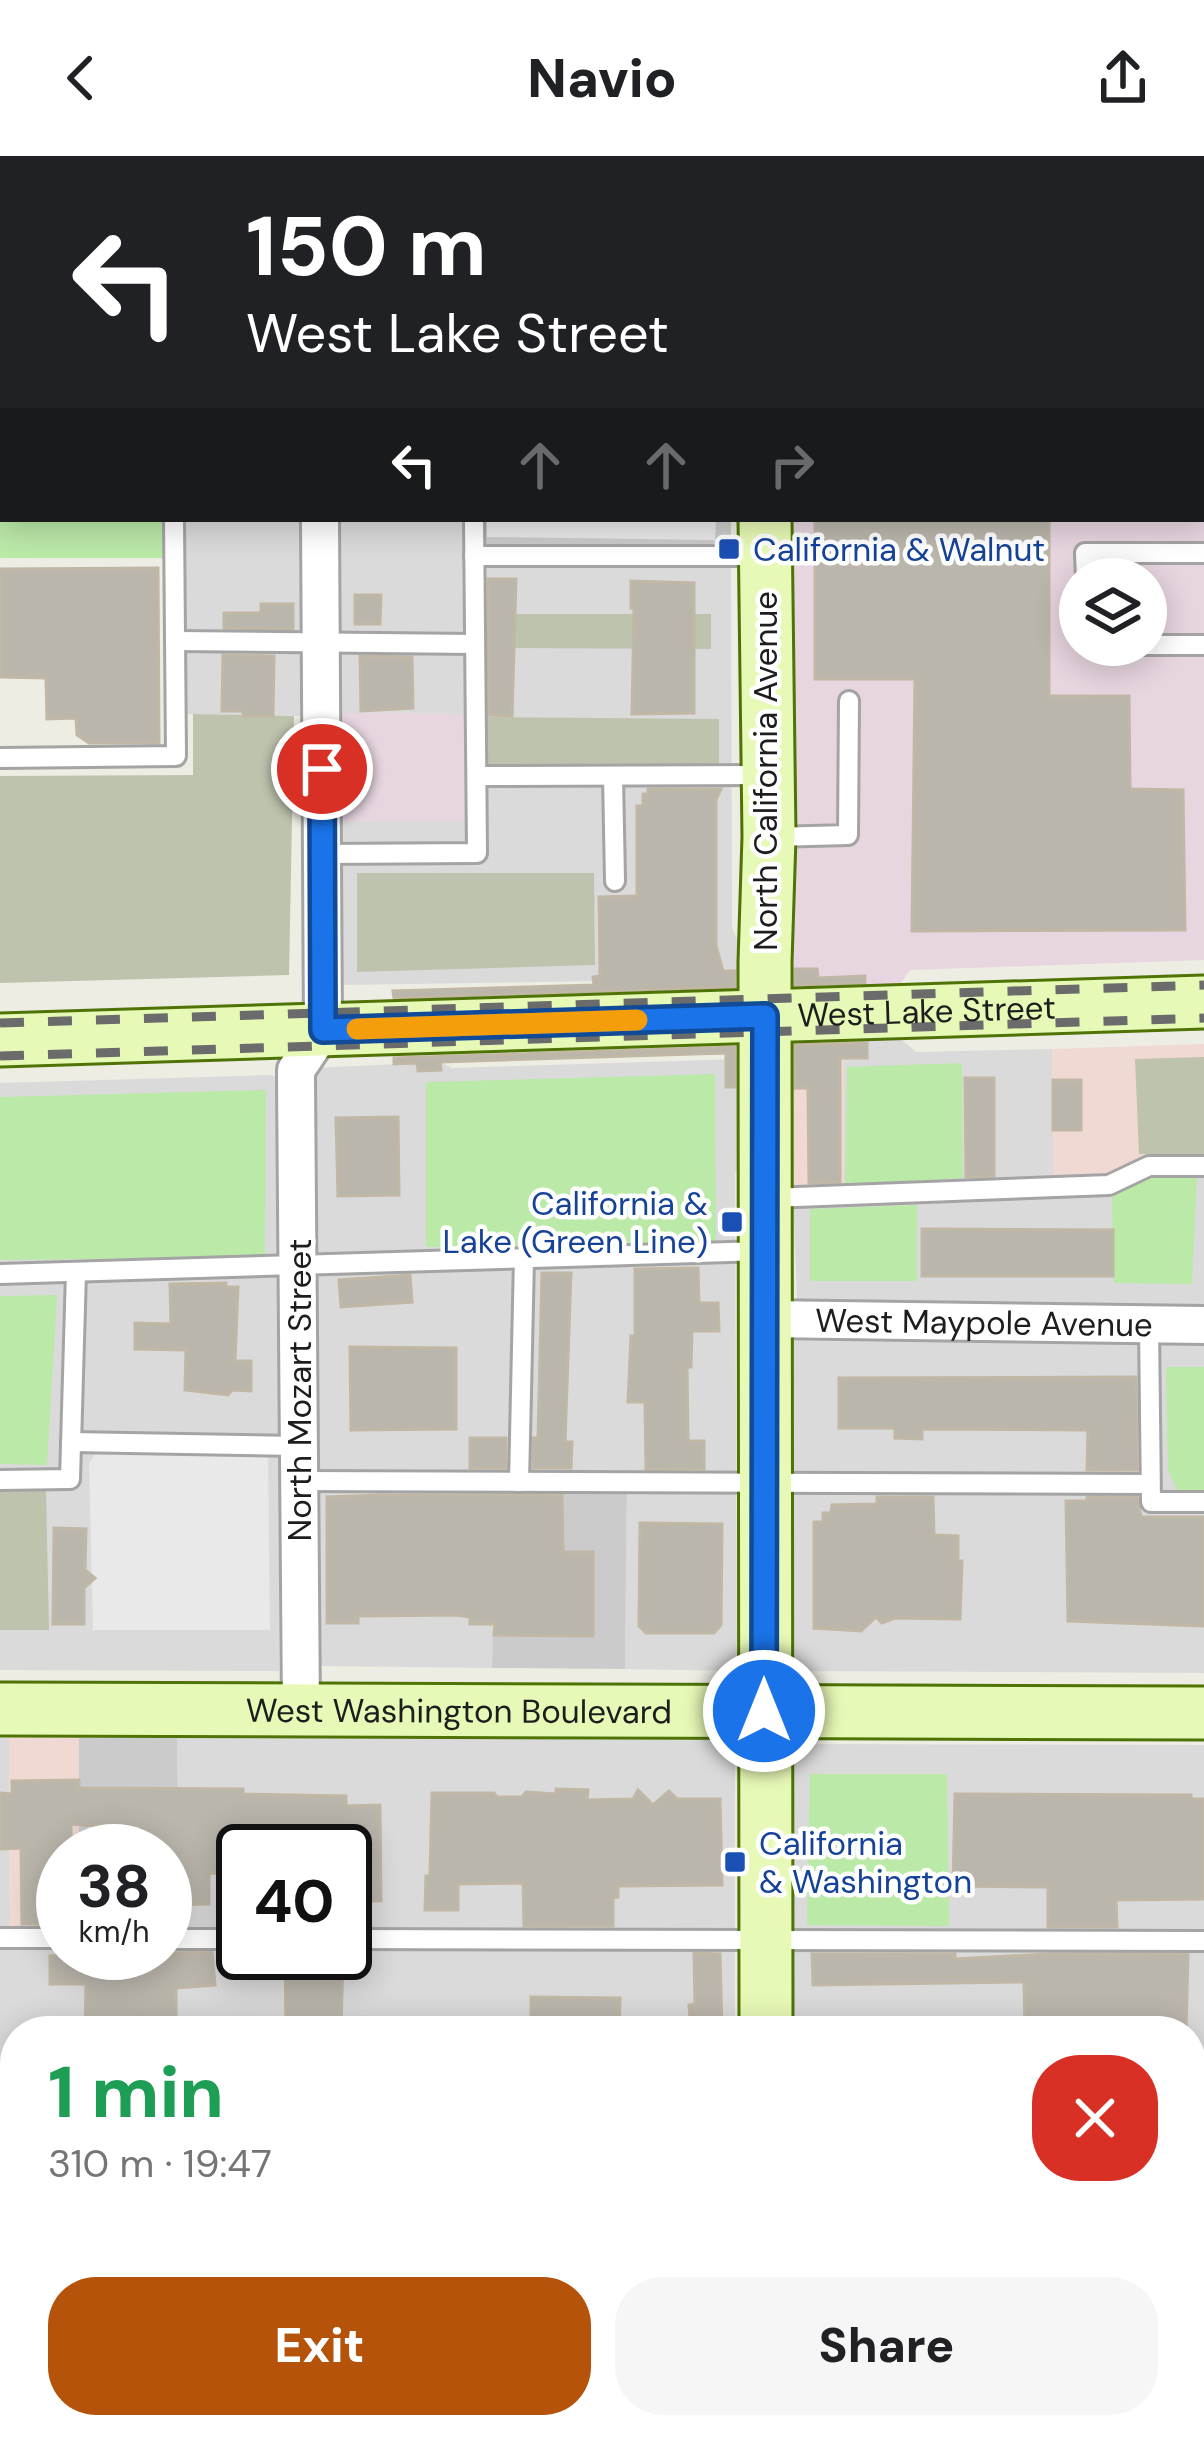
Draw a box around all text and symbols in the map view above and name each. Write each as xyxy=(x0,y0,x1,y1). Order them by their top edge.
text: Navio xyxy=(527,43,677,114)
icon: back xyxy=(48,45,114,111)
icon: share xyxy=(1090,45,1156,111)
text: 150 m xyxy=(246,192,487,301)
icon: left xyxy=(48,204,204,360)
text: West Lake Street xyxy=(246,298,669,369)
icon: left xyxy=(381,432,447,498)
icon: ahead xyxy=(507,432,573,498)
icon: ahead xyxy=(633,432,699,498)
icon: right xyxy=(759,432,825,498)
place label: California & Walnut xyxy=(753,528,1045,571)
marker: California & Walnut xyxy=(716,536,742,562)
map controls xyxy=(1059,558,1167,666)
button: layers xyxy=(1059,558,1167,666)
street label: North California Avenue xyxy=(744,591,787,951)
pin xyxy=(271,718,373,820)
icon: arrive xyxy=(289,736,355,802)
street label: West Lake Street xyxy=(797,985,1056,1036)
place label: California & Lake (Green Line) xyxy=(442,1182,708,1263)
marker: California & Lake (Green Line) xyxy=(719,1209,745,1235)
street label: North Mozart Street xyxy=(278,1238,321,1542)
street label: West Maypole Avenue xyxy=(815,1298,1153,1346)
position arrow xyxy=(701,1648,827,1774)
street label: West Washington Boulevard xyxy=(246,1688,672,1733)
place label: California & Washington xyxy=(759,1822,972,1903)
speed limit sign: 40 xyxy=(216,1824,372,1980)
text: 38 xyxy=(77,1847,151,1926)
marker: California & Washington xyxy=(722,1849,748,1875)
text: km/h xyxy=(79,1912,149,1951)
text: 1 min xyxy=(48,2046,224,2139)
button: close xyxy=(1032,2055,1158,2181)
text: 310 m · 19:47 xyxy=(48,2138,272,2189)
button: Exit xyxy=(48,2277,591,2415)
button: Share xyxy=(615,2277,1158,2415)

